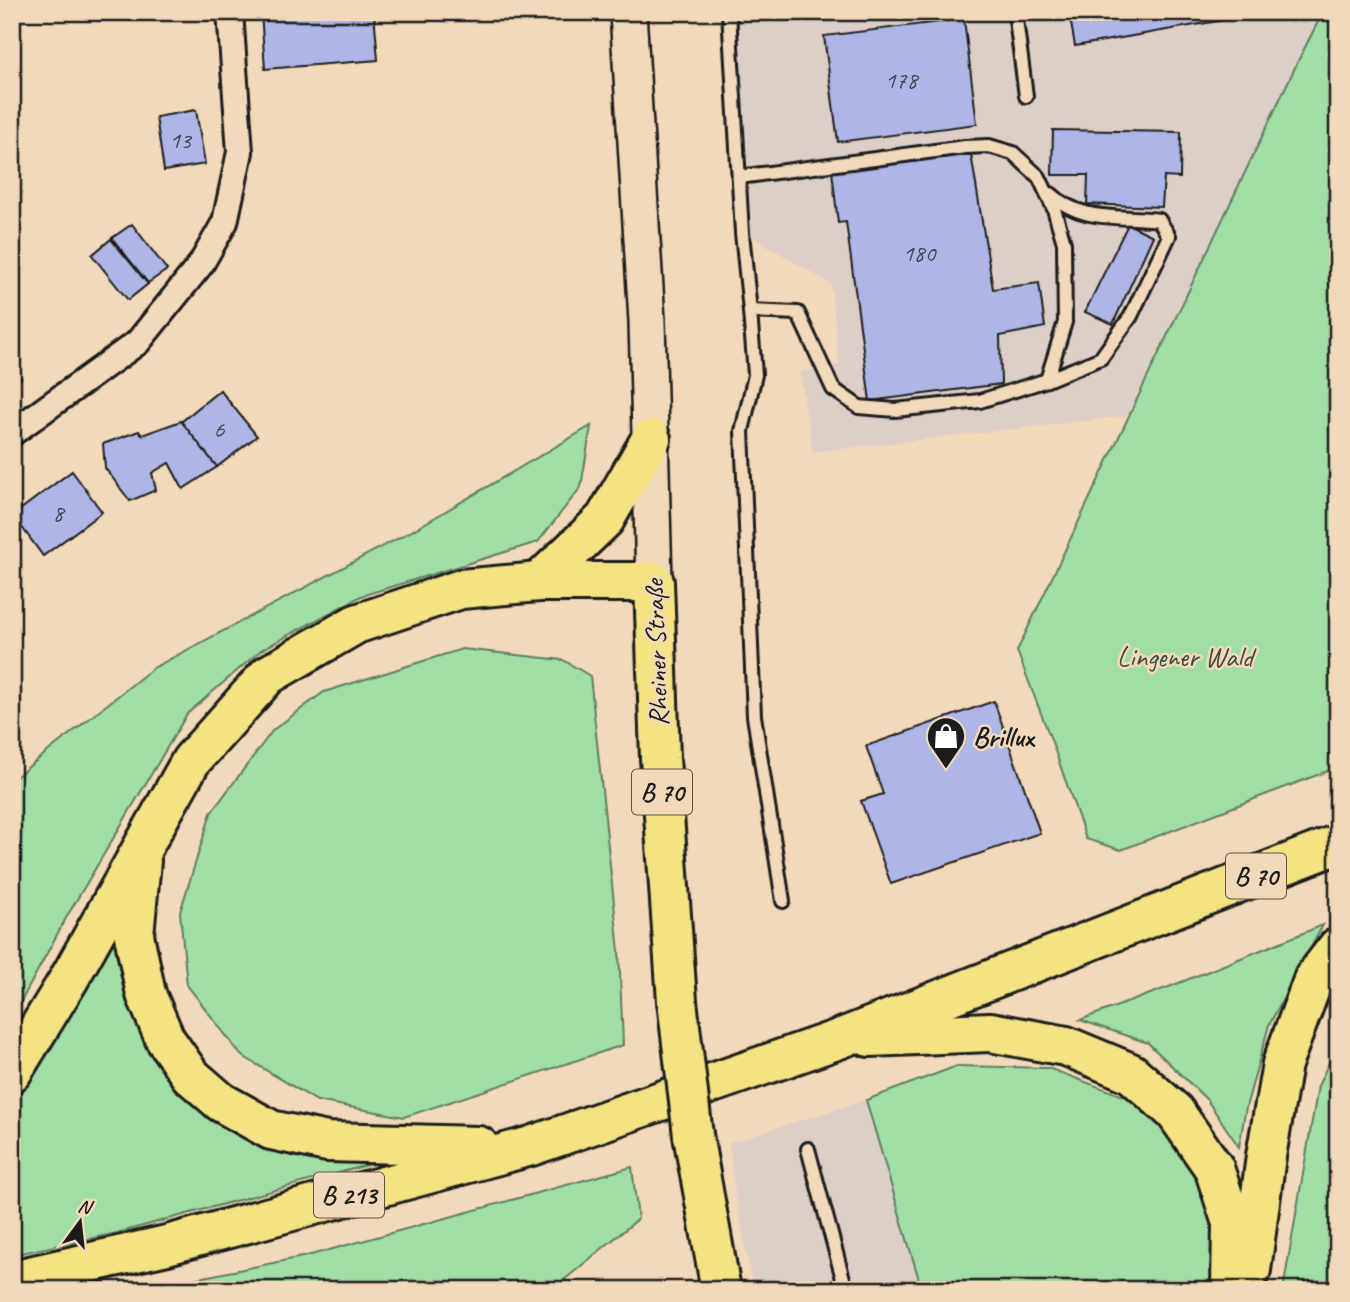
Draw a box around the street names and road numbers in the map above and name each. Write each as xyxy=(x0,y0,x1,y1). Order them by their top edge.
street label: Rheiner Straße xyxy=(636,577,676,727)
road number: B 70 xyxy=(632,770,692,814)
road number: B 70 xyxy=(1226,854,1286,898)
road number: B 213 xyxy=(314,1172,384,1218)

